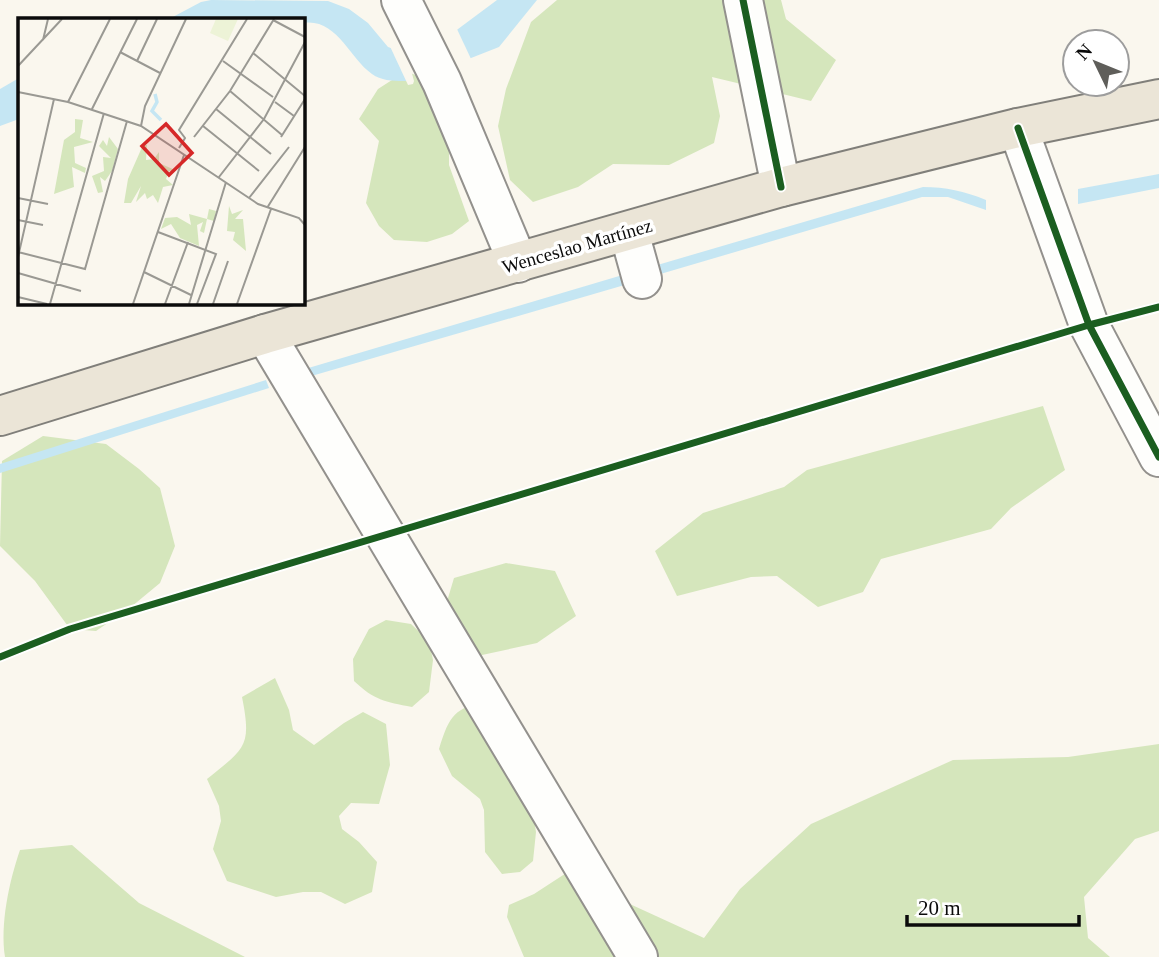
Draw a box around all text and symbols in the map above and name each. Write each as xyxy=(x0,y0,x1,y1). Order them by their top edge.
inset map xyxy=(18,18,304,304)
north arrow xyxy=(1061,28,1131,98)
text: N xyxy=(1072,39,1096,64)
street label: Wenceslao Martínez xyxy=(500,215,654,277)
scale bar xyxy=(907,884,1078,928)
text: 20 m xyxy=(918,896,961,920)

